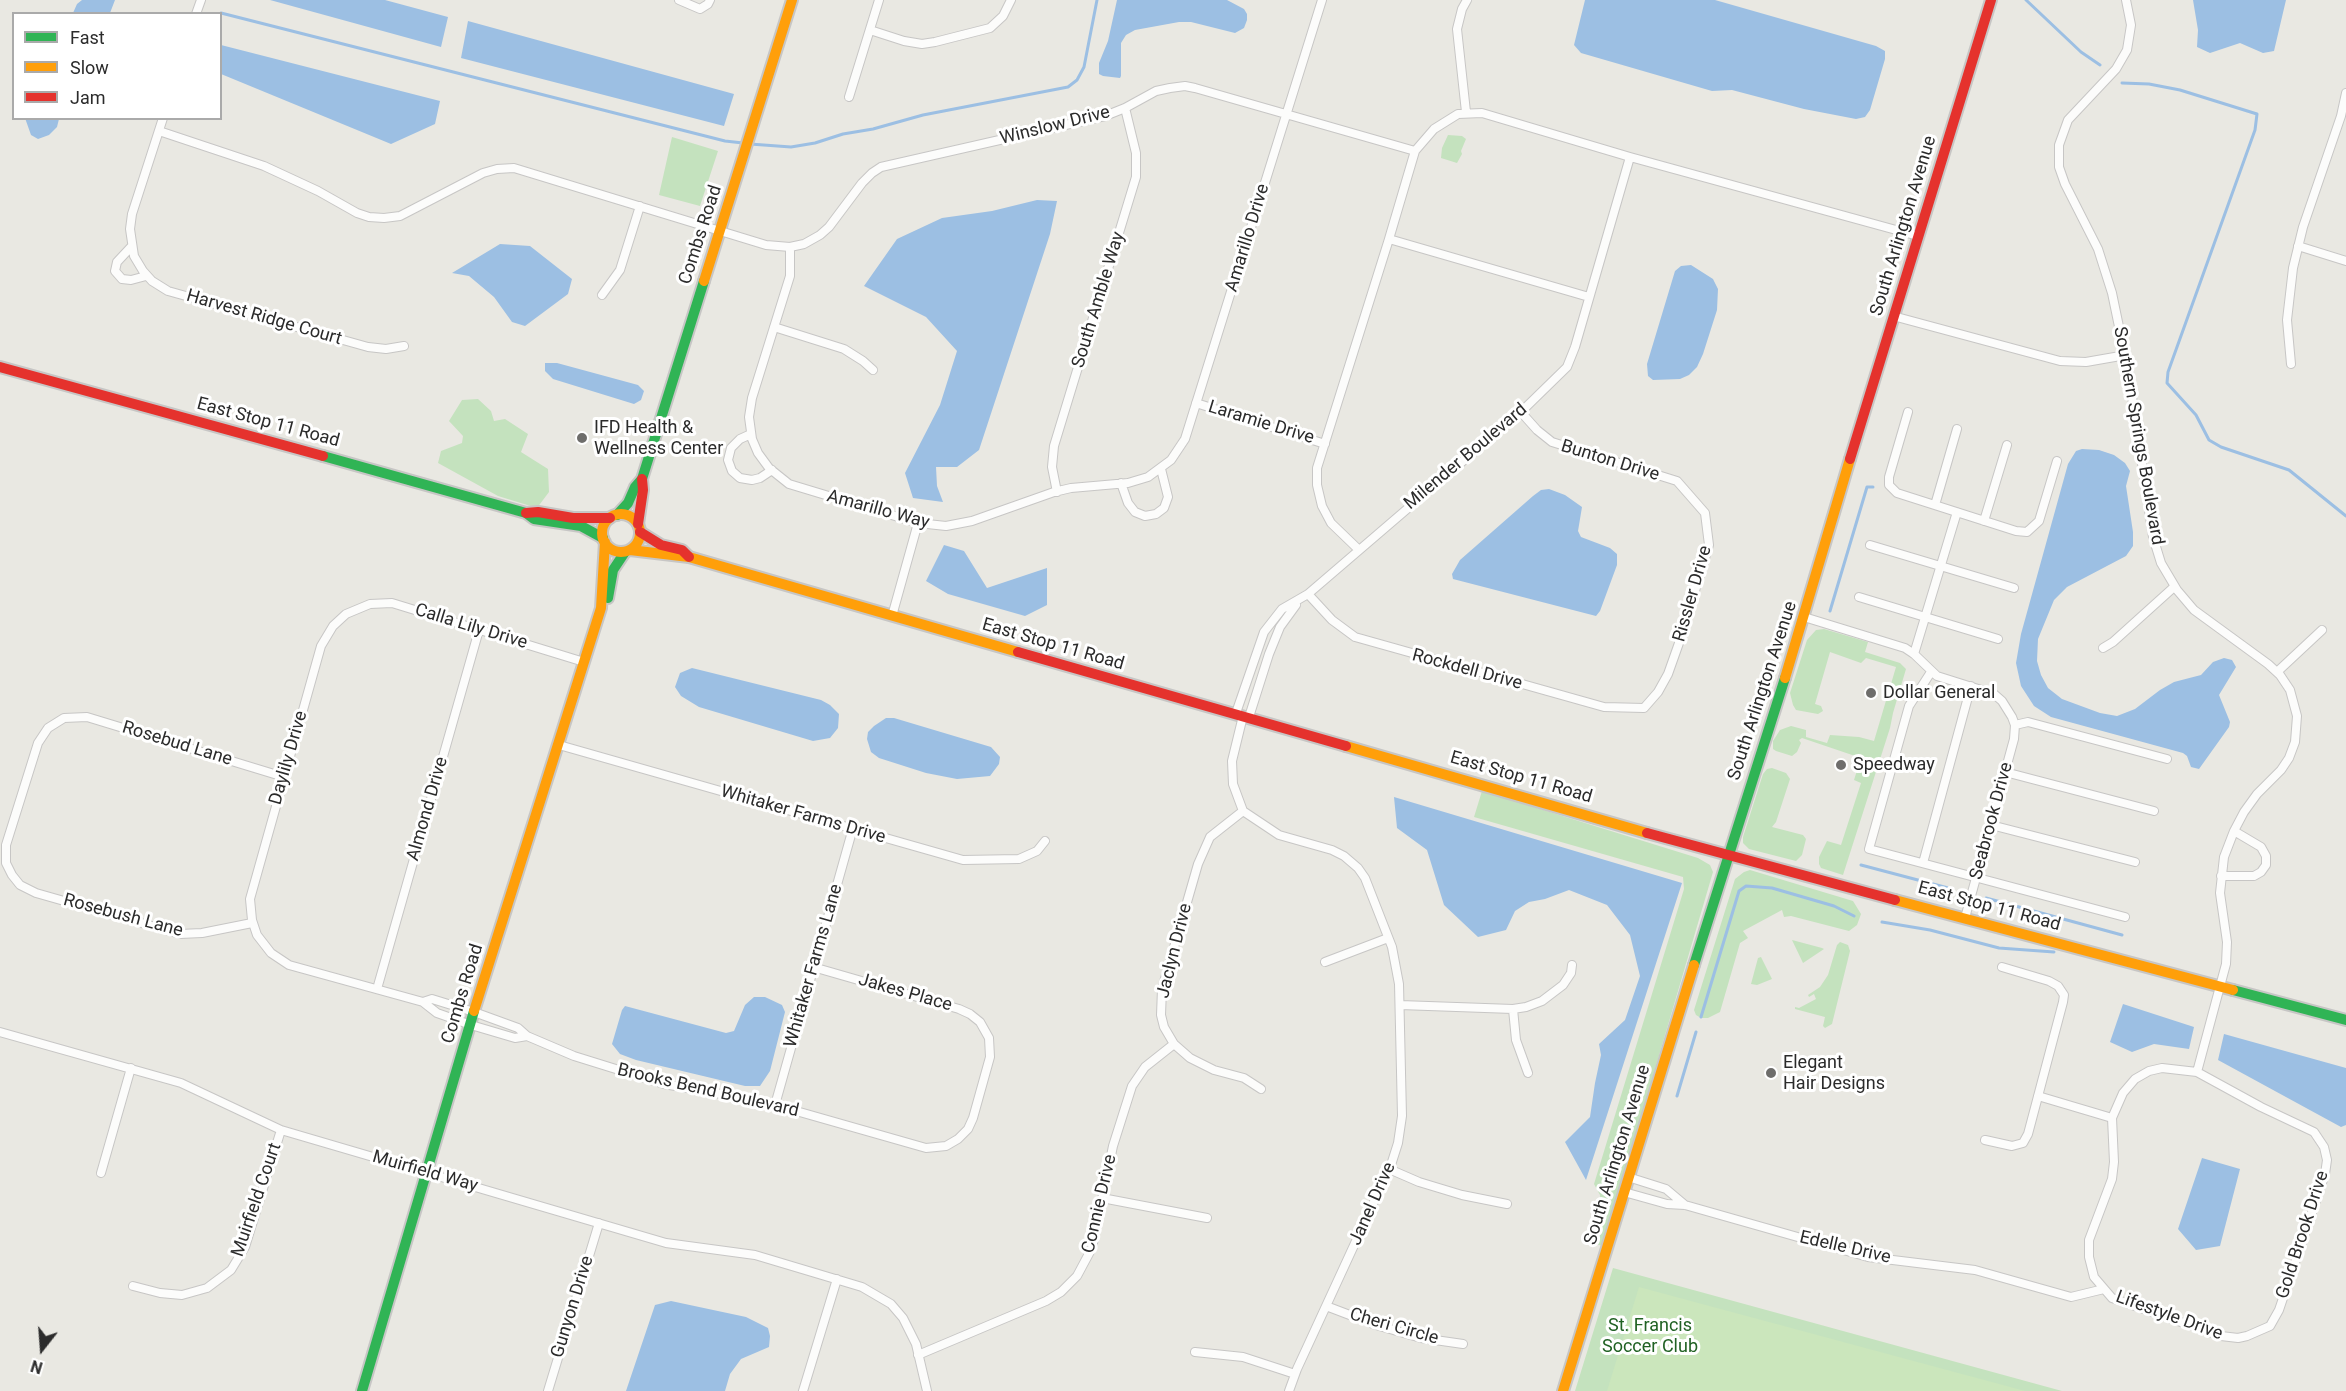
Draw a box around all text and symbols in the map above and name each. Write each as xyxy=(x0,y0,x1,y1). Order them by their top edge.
legend xyxy=(12,12,222,120)
text: Fast xyxy=(70,27,105,48)
text: Slow xyxy=(70,57,109,78)
text: Jam xyxy=(70,87,106,108)
street label: Winslow Drive xyxy=(998,102,1112,150)
street label: South Arlington Avenue xyxy=(1866,133,1942,319)
street label: Amarillo Drive xyxy=(1221,181,1275,295)
street label: Combs Road xyxy=(675,183,727,287)
street label: South Amble Way xyxy=(1068,229,1130,371)
street label: Harvest Ridge Court xyxy=(184,285,344,351)
street label: Southern Springs Boulevard xyxy=(2108,325,2168,547)
street label: East Stop 11 Road xyxy=(194,394,342,452)
street label: Laramie Drive xyxy=(1205,397,1317,449)
street label: Milender Boulevard xyxy=(1400,399,1532,515)
place label: IFD Health & Wellness Center xyxy=(594,417,723,460)
marker: IFD Health & Wellness Center xyxy=(575,431,589,445)
street label: Bunton Drive xyxy=(1558,436,1662,486)
street label: Amarillo Way xyxy=(824,486,932,534)
street label: Rissler Drive xyxy=(1669,543,1717,645)
street label: South Arlington Avenue xyxy=(1724,599,1802,783)
street label: Calla Lily Drive xyxy=(412,600,530,654)
street label: East Stop 11 Road xyxy=(979,614,1127,676)
street label: Rockdell Drive xyxy=(1410,645,1524,695)
place label: Dollar General xyxy=(1883,682,1995,704)
marker: Dollar General xyxy=(1864,686,1878,700)
street label: Daylily Drive xyxy=(265,709,313,807)
street label: Rosebud Lane xyxy=(119,717,235,771)
street label: East Stop 11 Road xyxy=(1447,747,1595,809)
place label: Speedway xyxy=(1853,754,1935,776)
street label: Almond Drive xyxy=(403,755,453,863)
marker: Speedway xyxy=(1834,758,1848,772)
street label: Seabrook Drive xyxy=(1966,760,2018,882)
street label: Whitaker Farms Drive xyxy=(718,781,888,849)
street label: East Stop 11 Road xyxy=(1915,878,2063,936)
street label: Whitaker Farms Lane xyxy=(780,882,848,1050)
street label: Rosebush Lane xyxy=(61,890,185,942)
street label: Jaclyn Drive xyxy=(1153,901,1197,1001)
street label: Combs Road xyxy=(438,942,488,1046)
street label: Jakes Place xyxy=(856,969,954,1017)
place label: Elegant Hair Designs xyxy=(1783,1052,1885,1094)
street label: Brooks Bend Boulevard xyxy=(615,1060,801,1122)
street label: South Arlington Avenue xyxy=(1580,1062,1656,1248)
marker: Elegant Hair Designs xyxy=(1764,1066,1778,1080)
street label: Muirfield Court xyxy=(227,1140,287,1260)
street label: Muirfield Way xyxy=(370,1147,480,1197)
street label: Connie Drive xyxy=(1078,1153,1122,1255)
street label: Janel Drive xyxy=(1345,1159,1401,1249)
street label: Gold Brook Drive xyxy=(2272,1168,2334,1302)
street label: Edelle Drive xyxy=(1797,1227,1893,1269)
street label: Gunyon Drive xyxy=(547,1253,599,1361)
street label: Lifestyle Drive xyxy=(2113,1287,2225,1345)
street label: Cheri Circle xyxy=(1347,1304,1441,1350)
park label: St. Francis Soccer Club xyxy=(1602,1315,1698,1358)
north arrow xyxy=(12,1319,72,1379)
text: N xyxy=(28,1356,45,1377)

